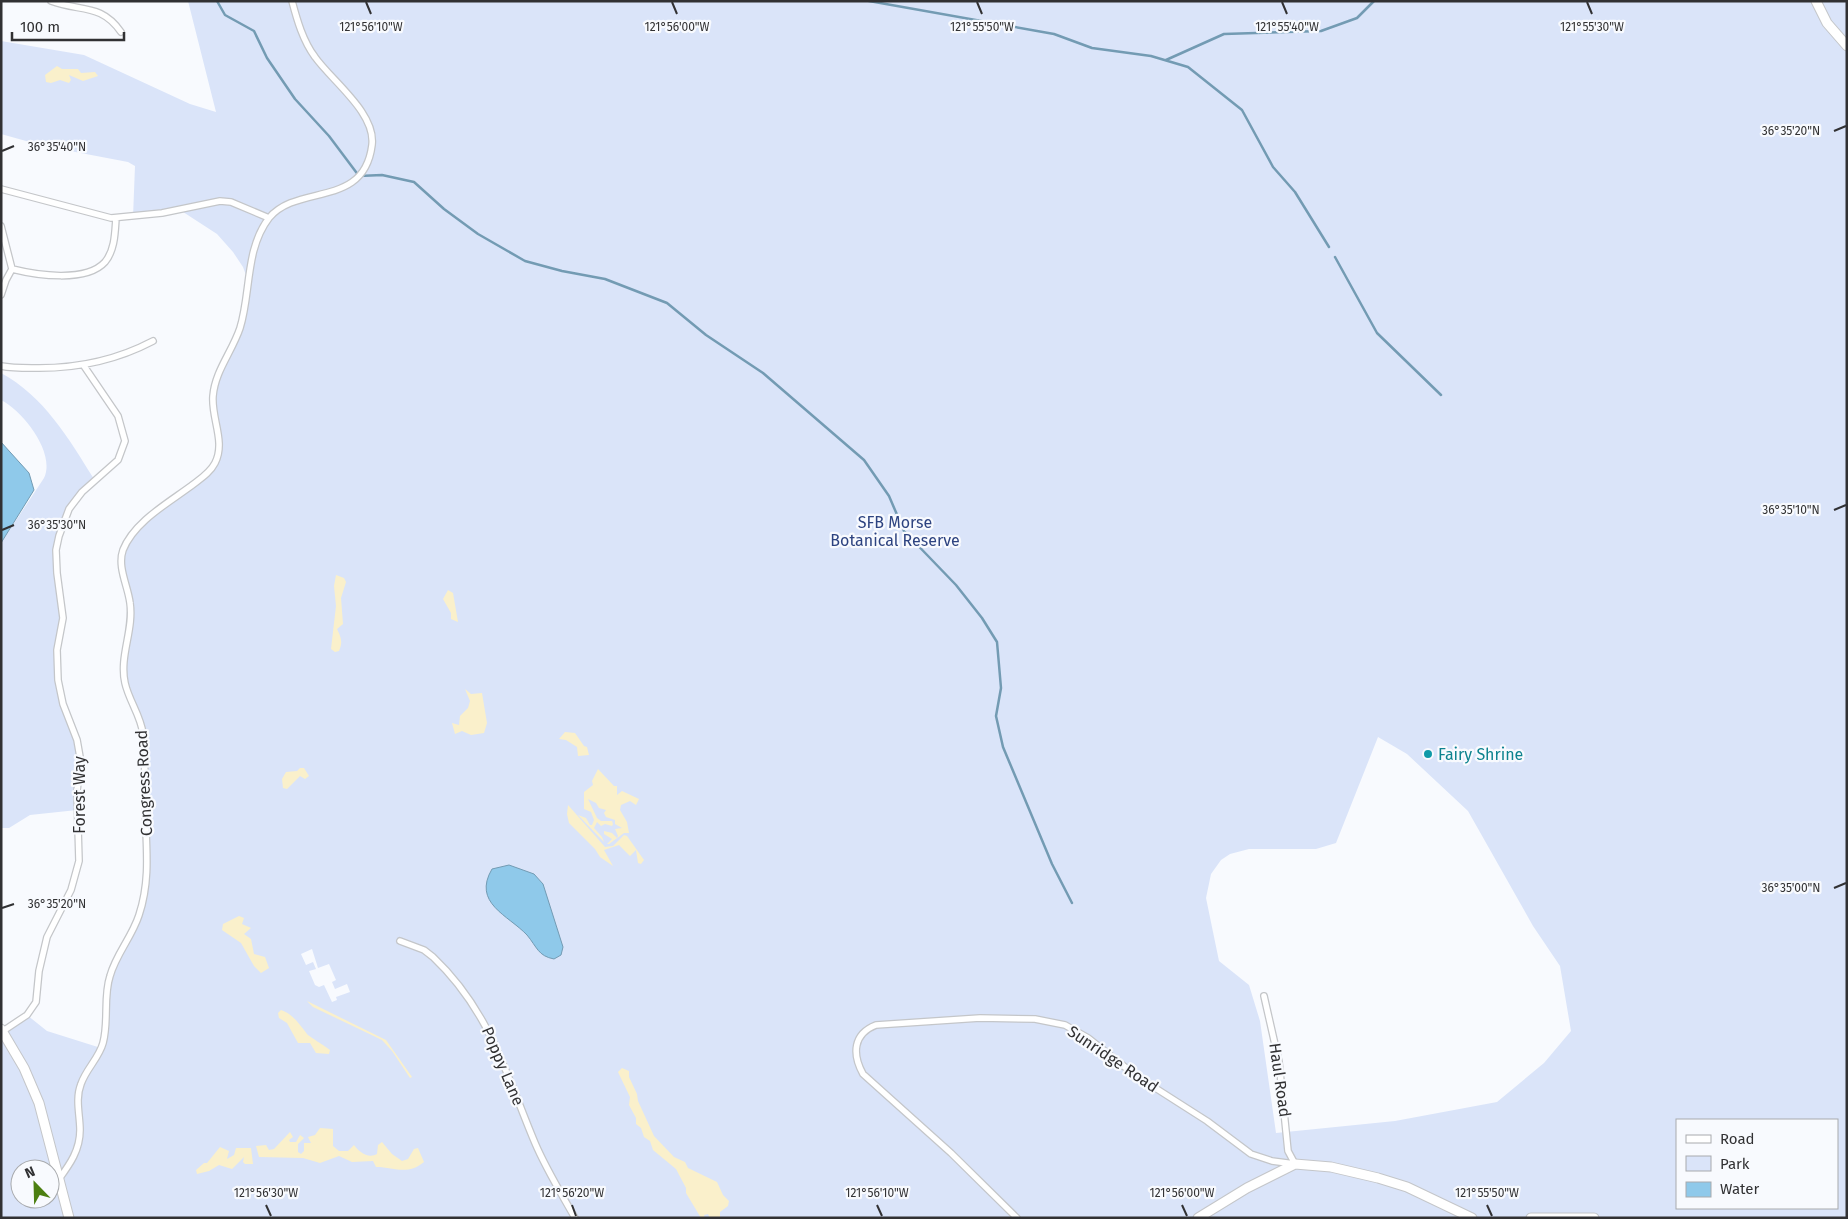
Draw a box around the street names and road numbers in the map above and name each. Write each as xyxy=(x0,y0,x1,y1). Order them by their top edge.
street label: Congress Road xyxy=(132,730,156,836)
street label: Forest Way xyxy=(70,756,89,834)
street label: Sunridge Road xyxy=(1064,1022,1162,1096)
street label: Poppy Lane xyxy=(478,1024,528,1108)
street label: Haul Road xyxy=(1265,1042,1295,1118)

